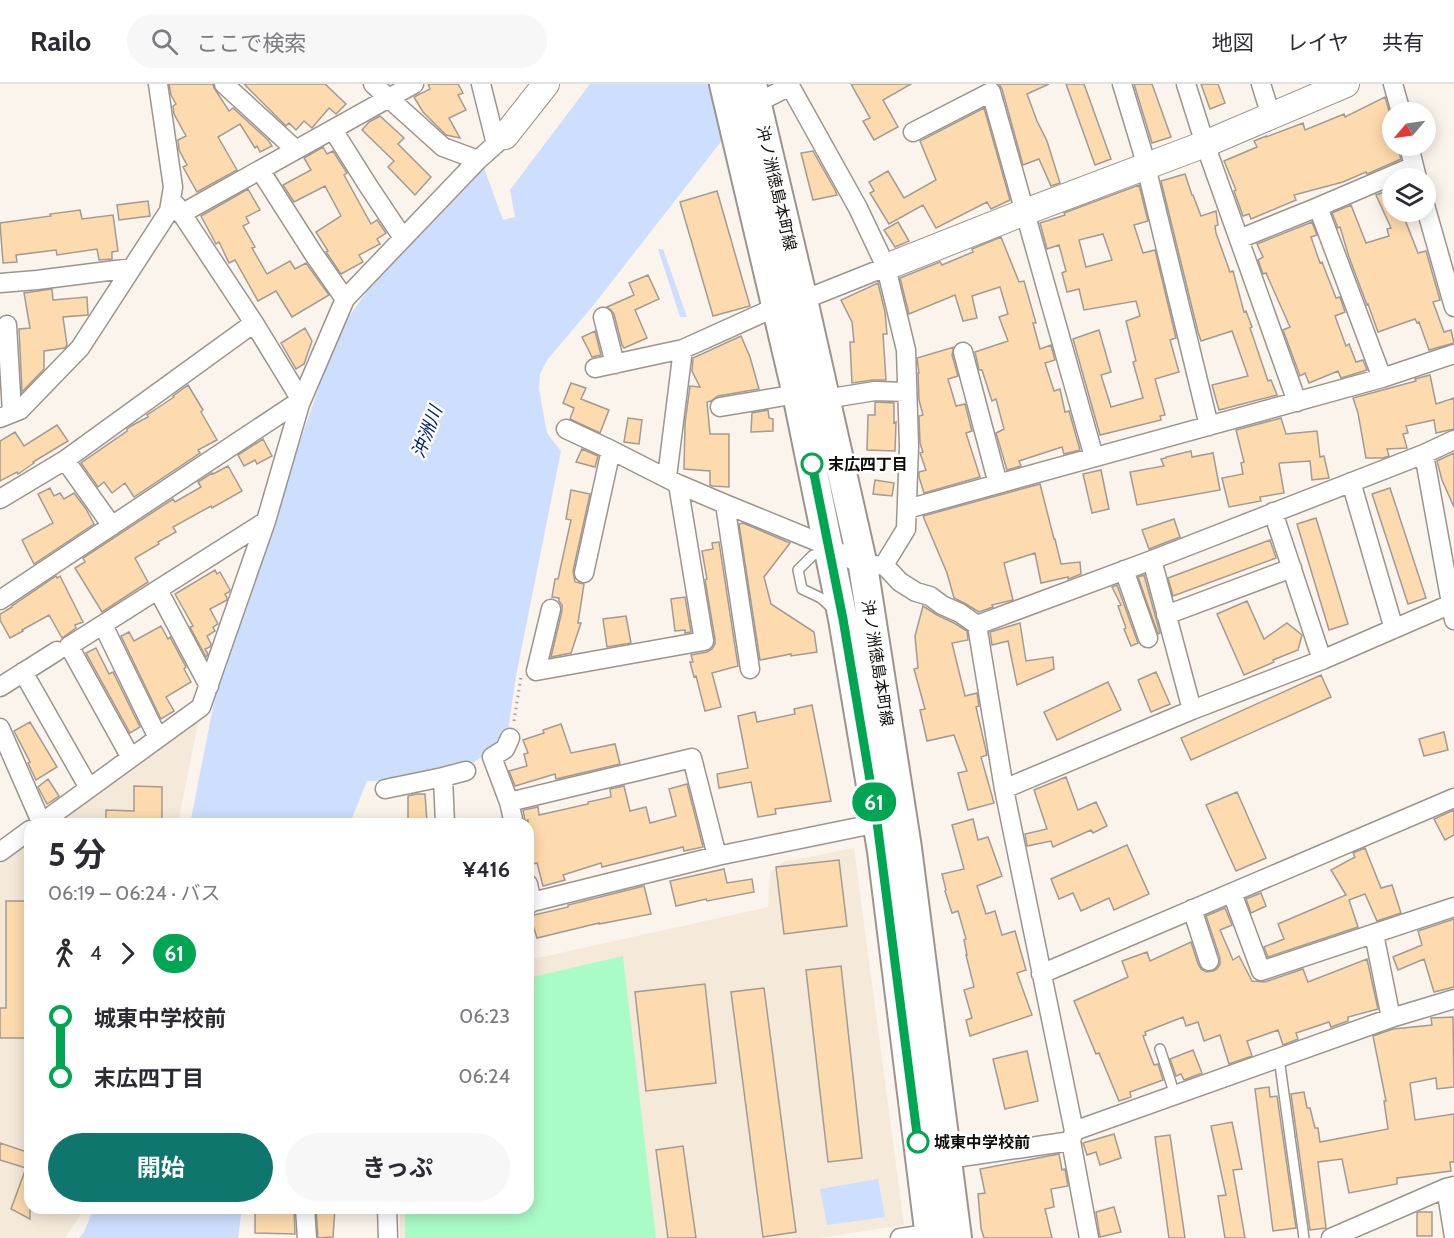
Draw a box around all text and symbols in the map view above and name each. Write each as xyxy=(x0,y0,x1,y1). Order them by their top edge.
search box xyxy=(127,14,547,68)
text: Railo xyxy=(30,24,91,58)
icon: search xyxy=(148,25,181,58)
text: ここで検索 xyxy=(196,30,306,57)
text: 地図 xyxy=(1212,30,1254,55)
text: レイヤ xyxy=(1287,30,1349,55)
text: 共有 xyxy=(1382,30,1424,55)
north arrow xyxy=(1382,102,1436,156)
map controls xyxy=(1382,102,1436,222)
street label: 沖ノ洲徳島本町線 xyxy=(753,124,800,253)
button: layers xyxy=(1382,168,1436,222)
water label: 沖洲川 xyxy=(407,401,448,461)
marker: 末広四丁目 xyxy=(801,453,823,475)
place label: 末広四丁目 xyxy=(828,455,908,474)
street label: 沖ノ洲徳島本町線 xyxy=(858,598,897,728)
line badge: 61 xyxy=(847,782,901,822)
text: 61 xyxy=(864,790,884,815)
text: 5 分 xyxy=(48,834,106,874)
text: ¥416 xyxy=(463,856,510,883)
text: 06:19 – 06:24 · バス xyxy=(48,881,221,905)
icon: walk xyxy=(48,937,81,970)
icon: forward xyxy=(111,937,144,970)
text: 4 xyxy=(90,941,102,965)
text: 61 xyxy=(165,941,184,966)
text: 06:23 xyxy=(459,1004,510,1028)
text: 城東中学校前 xyxy=(94,1005,226,1032)
text: 06:24 xyxy=(458,1064,510,1088)
text: 末広四丁目 xyxy=(94,1065,204,1092)
marker: 城東中学校前 xyxy=(907,1131,929,1153)
button: 開始 xyxy=(48,1133,273,1202)
button: きっぷ xyxy=(285,1133,510,1202)
place label: 城東中学校前 xyxy=(934,1133,1030,1152)

